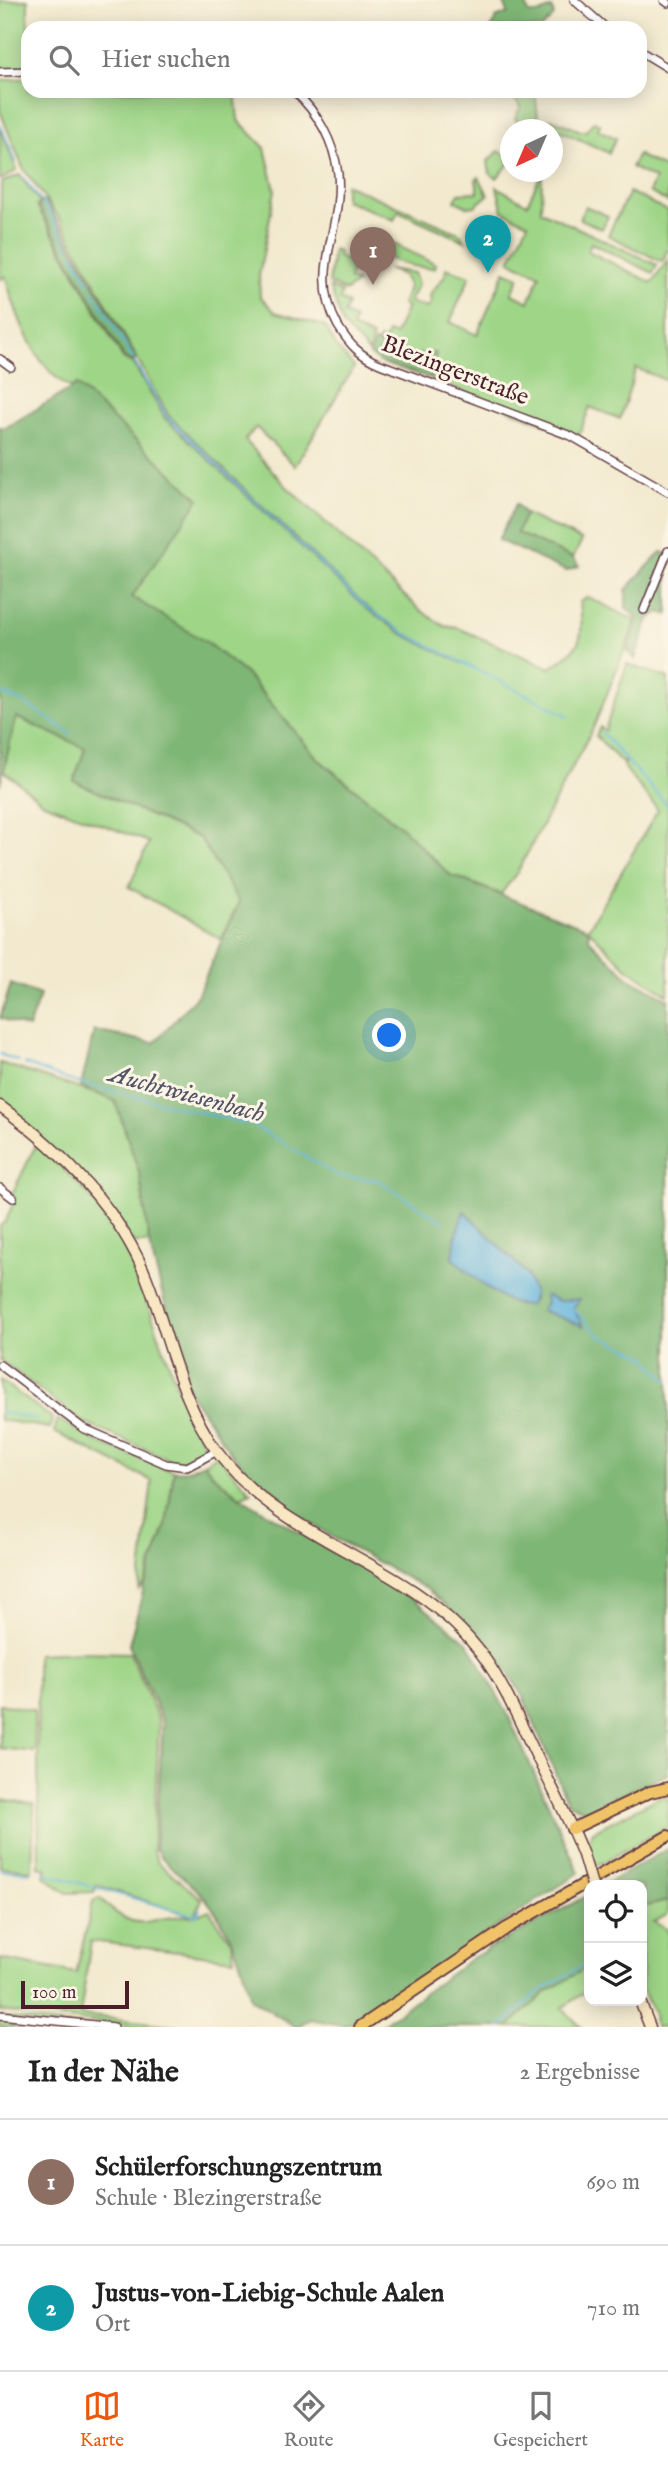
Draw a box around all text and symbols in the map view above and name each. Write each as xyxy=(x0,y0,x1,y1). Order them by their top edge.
search box xyxy=(21,21,647,98)
icon: search xyxy=(45,41,83,79)
text: Hier suchen xyxy=(101,43,231,76)
north arrow xyxy=(500,119,563,182)
pin: 2 xyxy=(465,215,511,273)
pin: 1 xyxy=(350,227,396,285)
street label: Blezingerstraße xyxy=(377,329,533,413)
your location xyxy=(372,1018,406,1052)
water label: Auchtwiesenbach xyxy=(103,1057,268,1131)
map controls xyxy=(584,1880,647,2006)
button: locate xyxy=(584,1880,647,1943)
button: layers xyxy=(584,1943,647,2006)
scale bar xyxy=(21,1978,130,2010)
text: 100 m xyxy=(32,1981,76,2005)
text: In der Nähe xyxy=(28,2054,179,2092)
text: 2 Ergebnisse xyxy=(519,2058,640,2087)
text: Schülerforschungszentrum xyxy=(95,2151,382,2184)
text: 1 xyxy=(47,2168,55,2197)
text: 690 m xyxy=(586,2168,640,2197)
text: Schule · Blezingerstraße xyxy=(95,2184,322,2213)
text: Justus-von-Liebig-Schule Aalen xyxy=(95,2277,444,2310)
text: 2 xyxy=(46,2294,56,2323)
text: 710 m xyxy=(587,2294,640,2323)
text: Ort xyxy=(95,2310,130,2339)
tab: Karte xyxy=(80,2387,124,2453)
tab: Route xyxy=(284,2387,333,2453)
tab: Gespeichert xyxy=(493,2387,588,2453)

